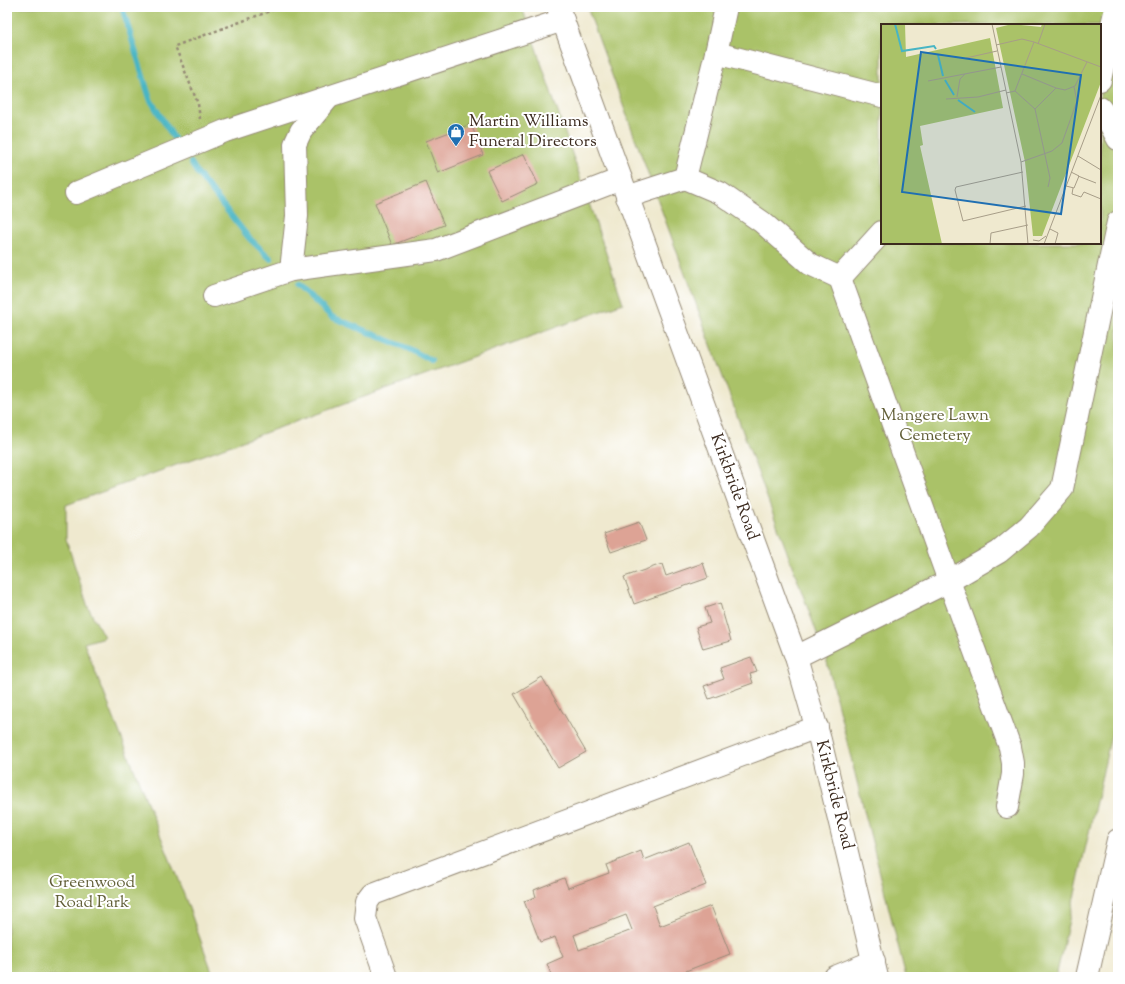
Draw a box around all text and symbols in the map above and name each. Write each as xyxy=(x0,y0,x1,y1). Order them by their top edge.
inset map xyxy=(881,24,1101,244)
place label: Martin Williams Funeral Directors xyxy=(469,110,597,154)
shop icon: Martin Williams Funeral Directors xyxy=(446,122,466,147)
park label: Mangere Lawn Cemetery xyxy=(881,404,989,448)
street label: Kirkbride Road xyxy=(704,430,765,544)
street label: Kirkbride Road xyxy=(809,738,859,853)
park label: Greenwood Road Park xyxy=(49,871,135,915)

